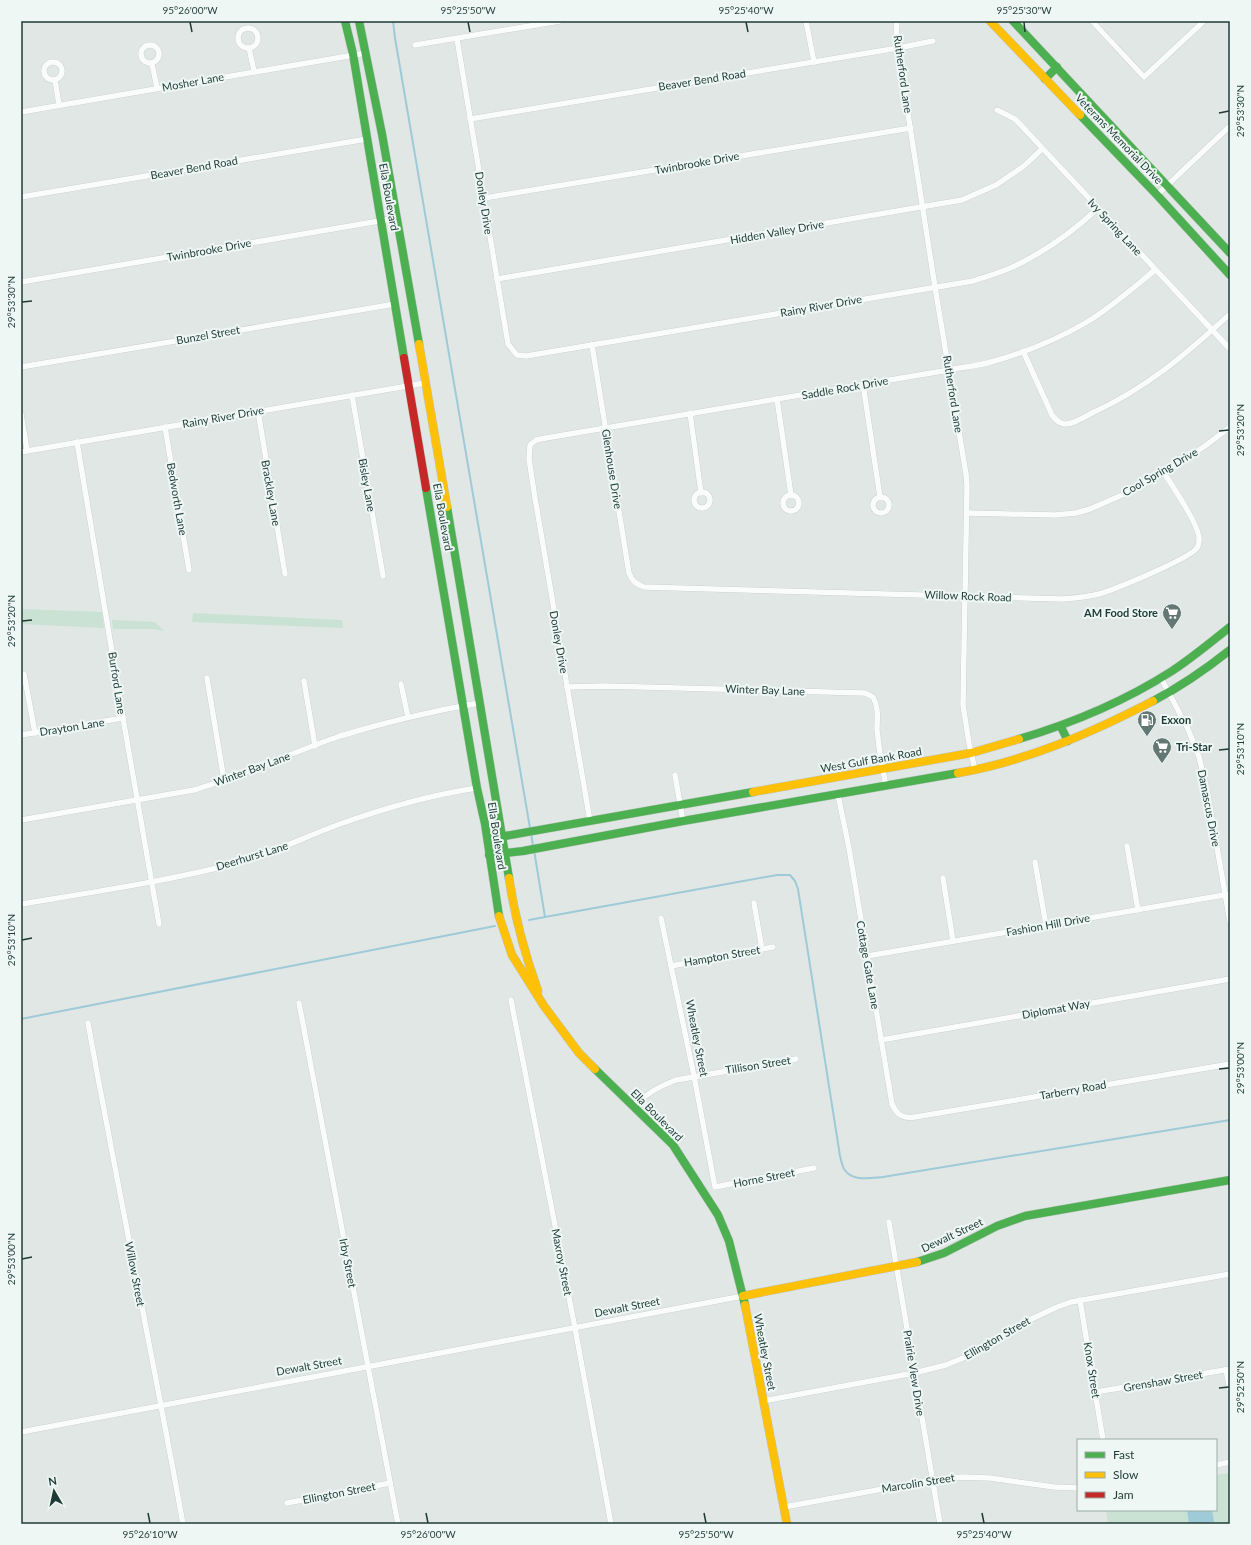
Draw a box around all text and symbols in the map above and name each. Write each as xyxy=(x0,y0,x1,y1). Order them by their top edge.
text: 95°26'00"W xyxy=(162,4,218,16)
text: 95°25'50"W xyxy=(440,4,496,16)
text: 95°25'40"W xyxy=(718,4,774,16)
text: 95°25'30"W xyxy=(996,4,1052,16)
street label: Rutherford Lane xyxy=(892,34,915,114)
street label: Beaver Bend Road xyxy=(657,66,747,93)
street label: Mosher Lane xyxy=(161,70,225,93)
text: 29°53'30"N xyxy=(1234,85,1246,137)
street label: Veterans Memorial Drive xyxy=(1073,91,1166,186)
street label: Twinbrooke Drive xyxy=(654,149,740,176)
street label: Beaver Bend Road xyxy=(149,153,239,182)
street label: Ella Boulevard xyxy=(377,162,402,232)
street label: Donley Drive xyxy=(473,171,496,235)
street label: Ivy Spring Lane xyxy=(1086,195,1145,258)
street label: Hidden Valley Drive xyxy=(729,217,825,246)
street label: Twinbrooke Drive xyxy=(166,236,252,263)
text: 29°53'30"N xyxy=(5,276,17,328)
street label: Rainy River Drive xyxy=(779,292,863,319)
street label: Bunzel Street xyxy=(175,323,241,346)
street label: Rutherford Lane xyxy=(941,354,966,434)
street label: Saddle Rock Drive xyxy=(801,373,889,402)
street label: Rainy River Drive xyxy=(181,403,265,430)
text: 29°53'20"N xyxy=(1234,404,1246,456)
street label: Glenhouse Drive xyxy=(600,428,625,510)
street label: Cool Spring Drive xyxy=(1120,445,1200,498)
street label: Bisley Lane xyxy=(356,457,379,513)
street label: Brackley Lane xyxy=(259,459,284,527)
street label: Bedworth Lane xyxy=(165,461,190,537)
street label: Ella Boulevard xyxy=(431,482,456,552)
street label: Willow Rock Road xyxy=(924,587,1012,604)
text: 29°53'20"N xyxy=(5,595,17,647)
supermarket icon: AM Food Store xyxy=(1161,602,1183,630)
place label: AM Food Store xyxy=(1083,606,1158,619)
street label: Donley Drive xyxy=(548,610,571,674)
street label: Burford Lane xyxy=(106,651,129,715)
street label: Winter Bay Lane xyxy=(725,682,805,697)
fuel station icon: Exxon xyxy=(1136,709,1158,737)
place label: Exxon xyxy=(1161,713,1191,726)
street label: Drayton Lane xyxy=(39,715,105,738)
text: 29°53'10"N xyxy=(1234,723,1246,775)
supermarket icon: Tri-Star xyxy=(1151,736,1173,764)
place label: Tri-Star xyxy=(1176,740,1213,753)
street label: West Gulf Bank Road xyxy=(819,744,923,775)
street label: Winter Bay Lane xyxy=(212,749,292,788)
street label: Damascus Drive xyxy=(1196,768,1223,848)
street label: Ella Boulevard xyxy=(486,801,509,871)
street label: Deerhurst Lane xyxy=(214,838,290,873)
street label: Fashion Hill Drive xyxy=(1005,911,1091,938)
text: 29°53'10"N xyxy=(5,914,17,966)
street label: Cottage Gate Lane xyxy=(854,920,883,1010)
street label: Hampton Street xyxy=(683,942,761,969)
street label: Diplomat Way xyxy=(1021,996,1091,1021)
street label: Wheatley Street xyxy=(684,998,711,1078)
text: 29°53'00"N xyxy=(1234,1042,1246,1094)
street label: Tillison Street xyxy=(724,1053,792,1076)
street label: Tarberry Road xyxy=(1039,1077,1107,1102)
street label: Ella Boulevard xyxy=(629,1086,686,1143)
street label: Horne Street xyxy=(732,1165,796,1190)
street label: Dewalt Street xyxy=(919,1215,985,1254)
street label: Maxroy Street xyxy=(550,1227,575,1297)
text: 29°53'00"N xyxy=(5,1233,17,1285)
street label: Irby Street xyxy=(337,1237,360,1289)
street label: Willow Street xyxy=(123,1240,148,1307)
street label: Dewalt Street xyxy=(593,1294,661,1319)
street label: Wheatley Street xyxy=(752,1312,779,1392)
street label: Ellington Street xyxy=(961,1313,1032,1362)
street label: Prairie View Drive xyxy=(901,1329,928,1417)
street label: Knox Street xyxy=(1082,1341,1103,1399)
street label: Dewalt Street xyxy=(275,1353,343,1378)
text: 29°52'50"N xyxy=(1234,1361,1246,1413)
street label: Grenshaw Street xyxy=(1122,1367,1204,1394)
legend xyxy=(1077,1439,1217,1511)
text: Fast xyxy=(1113,1447,1135,1462)
text: Slow xyxy=(1113,1467,1139,1482)
street label: Marcolin Street xyxy=(880,1470,955,1495)
north arrow xyxy=(34,1471,74,1511)
text: N xyxy=(47,1474,58,1488)
street label: Ellington Street xyxy=(301,1479,377,1506)
text: Jam xyxy=(1113,1487,1134,1502)
text: 95°26'10"W xyxy=(122,1528,178,1540)
text: 95°26'00"W xyxy=(400,1528,456,1540)
text: 95°25'50"W xyxy=(678,1528,734,1540)
text: 95°25'40"W xyxy=(956,1528,1012,1540)

